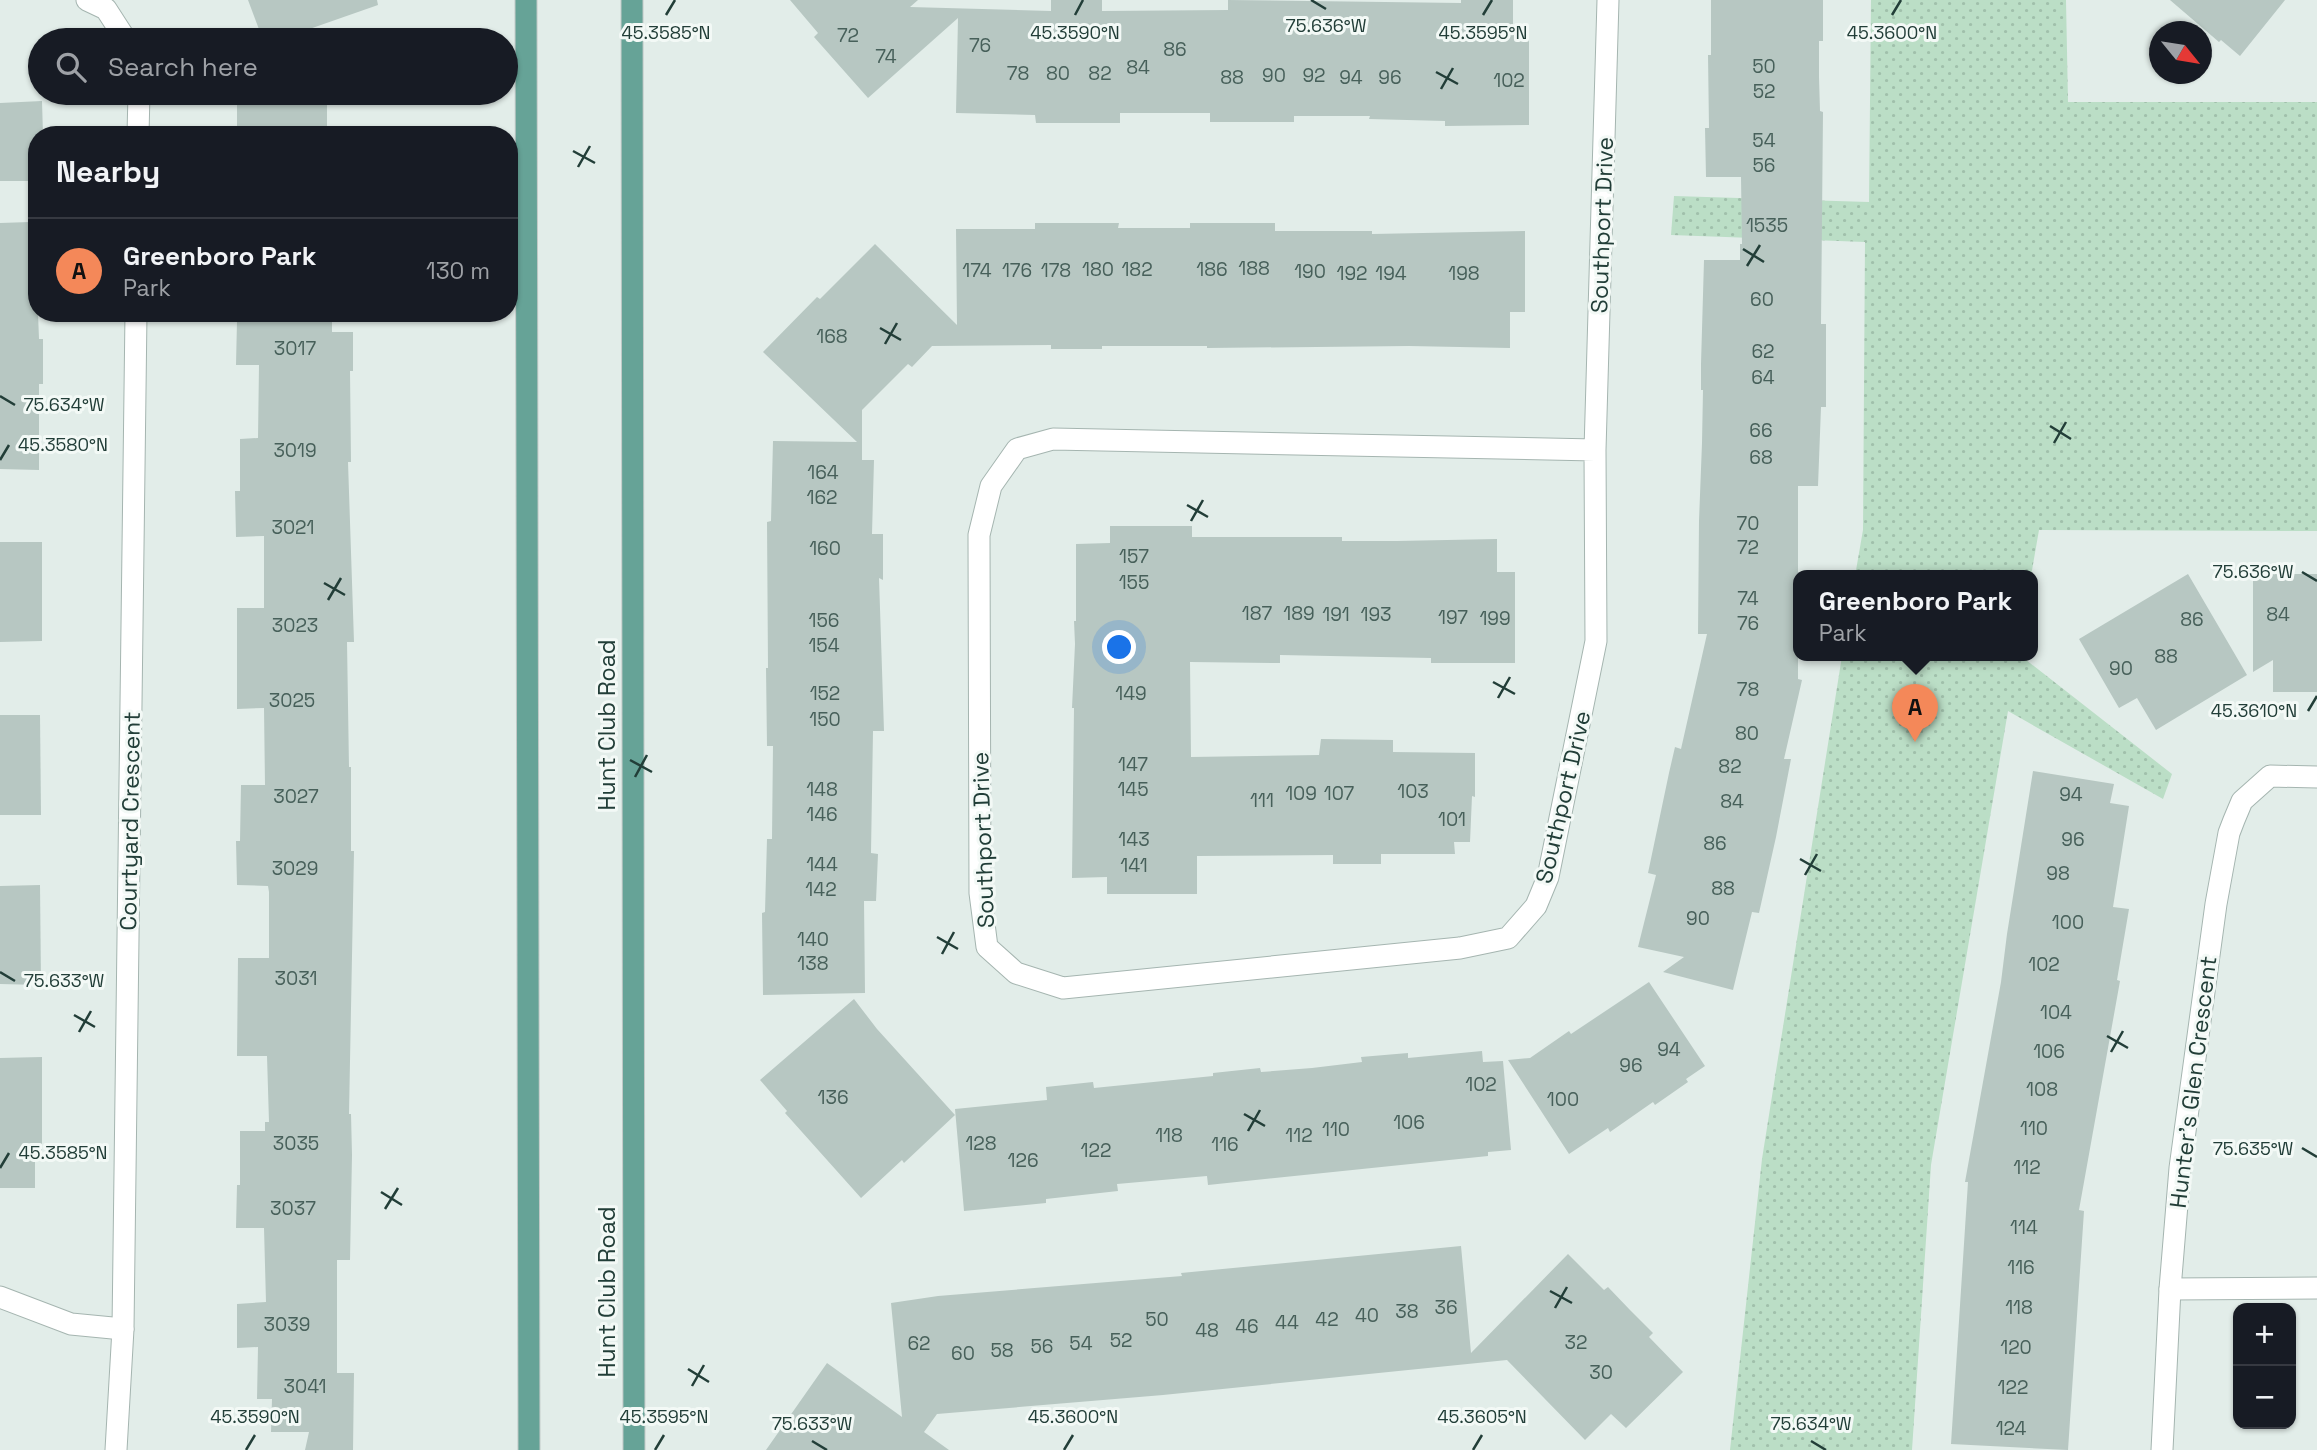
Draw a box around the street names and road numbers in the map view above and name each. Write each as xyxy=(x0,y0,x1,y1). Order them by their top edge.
street label: Southport Drive xyxy=(1584,136,1620,314)
street label: Hunt Club Road xyxy=(592,639,622,811)
street label: Southport Drive xyxy=(1529,708,1597,886)
street label: Courtyard Crescent xyxy=(113,711,147,931)
street label: Southport Drive xyxy=(965,751,1001,929)
street label: Hunter's Glen Crescent xyxy=(2163,954,2223,1210)
street label: Hunt Club Road xyxy=(592,1206,622,1378)

